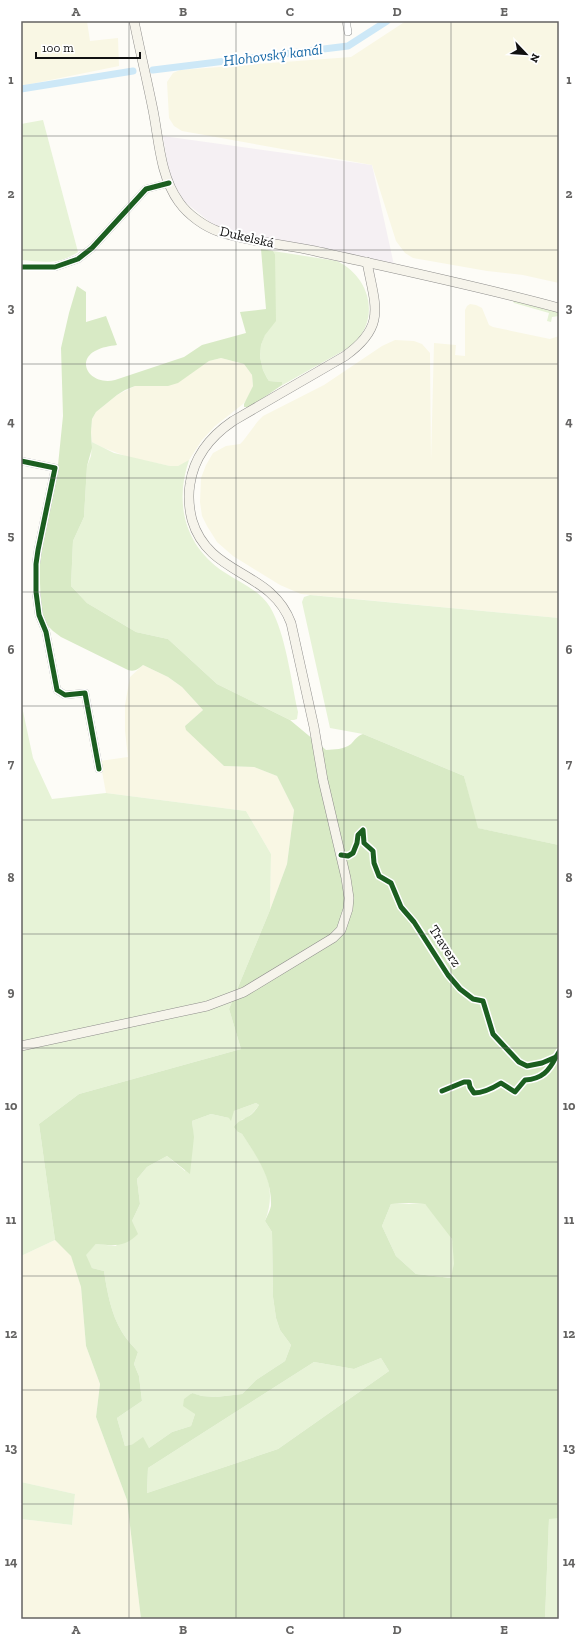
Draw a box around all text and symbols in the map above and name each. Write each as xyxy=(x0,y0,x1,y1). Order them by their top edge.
text: A xyxy=(72,4,81,19)
text: B xyxy=(179,4,187,19)
text: C xyxy=(286,4,294,19)
text: D xyxy=(392,4,402,19)
text: E xyxy=(500,4,508,19)
scale bar xyxy=(36,34,140,60)
north arrow xyxy=(506,34,546,74)
water label: Hlohovský kanál xyxy=(222,40,324,70)
text: 100 m xyxy=(42,41,74,55)
text: N xyxy=(527,51,542,65)
text: 1 xyxy=(8,72,14,87)
text: 1 xyxy=(566,72,572,87)
text: 2 xyxy=(8,186,15,201)
text: 2 xyxy=(566,186,573,201)
street label: Dukelská xyxy=(218,223,276,252)
text: 3 xyxy=(8,300,15,315)
text: 3 xyxy=(566,300,573,315)
text: 4 xyxy=(7,414,15,429)
text: 4 xyxy=(565,414,573,429)
text: 5 xyxy=(8,528,15,543)
text: 5 xyxy=(566,528,573,543)
text: 6 xyxy=(8,642,15,657)
text: 6 xyxy=(566,642,573,657)
text: 7 xyxy=(8,756,15,771)
text: 7 xyxy=(566,756,573,771)
text: 8 xyxy=(7,870,15,885)
text: 8 xyxy=(565,870,573,885)
street label: Traverz xyxy=(425,922,465,971)
text: 9 xyxy=(8,984,15,999)
text: 9 xyxy=(566,984,573,999)
text: 10 xyxy=(5,1098,18,1113)
text: 10 xyxy=(563,1098,576,1113)
text: 11 xyxy=(6,1212,17,1227)
text: 11 xyxy=(564,1212,575,1227)
text: 12 xyxy=(5,1326,17,1341)
text: 12 xyxy=(563,1326,575,1341)
text: 13 xyxy=(5,1440,17,1455)
text: 13 xyxy=(563,1440,575,1455)
text: 14 xyxy=(5,1554,18,1569)
text: 14 xyxy=(563,1554,576,1569)
text: A xyxy=(72,1622,81,1637)
text: B xyxy=(179,1622,187,1637)
text: C xyxy=(286,1622,294,1637)
text: D xyxy=(392,1622,402,1637)
text: E xyxy=(500,1622,508,1637)

